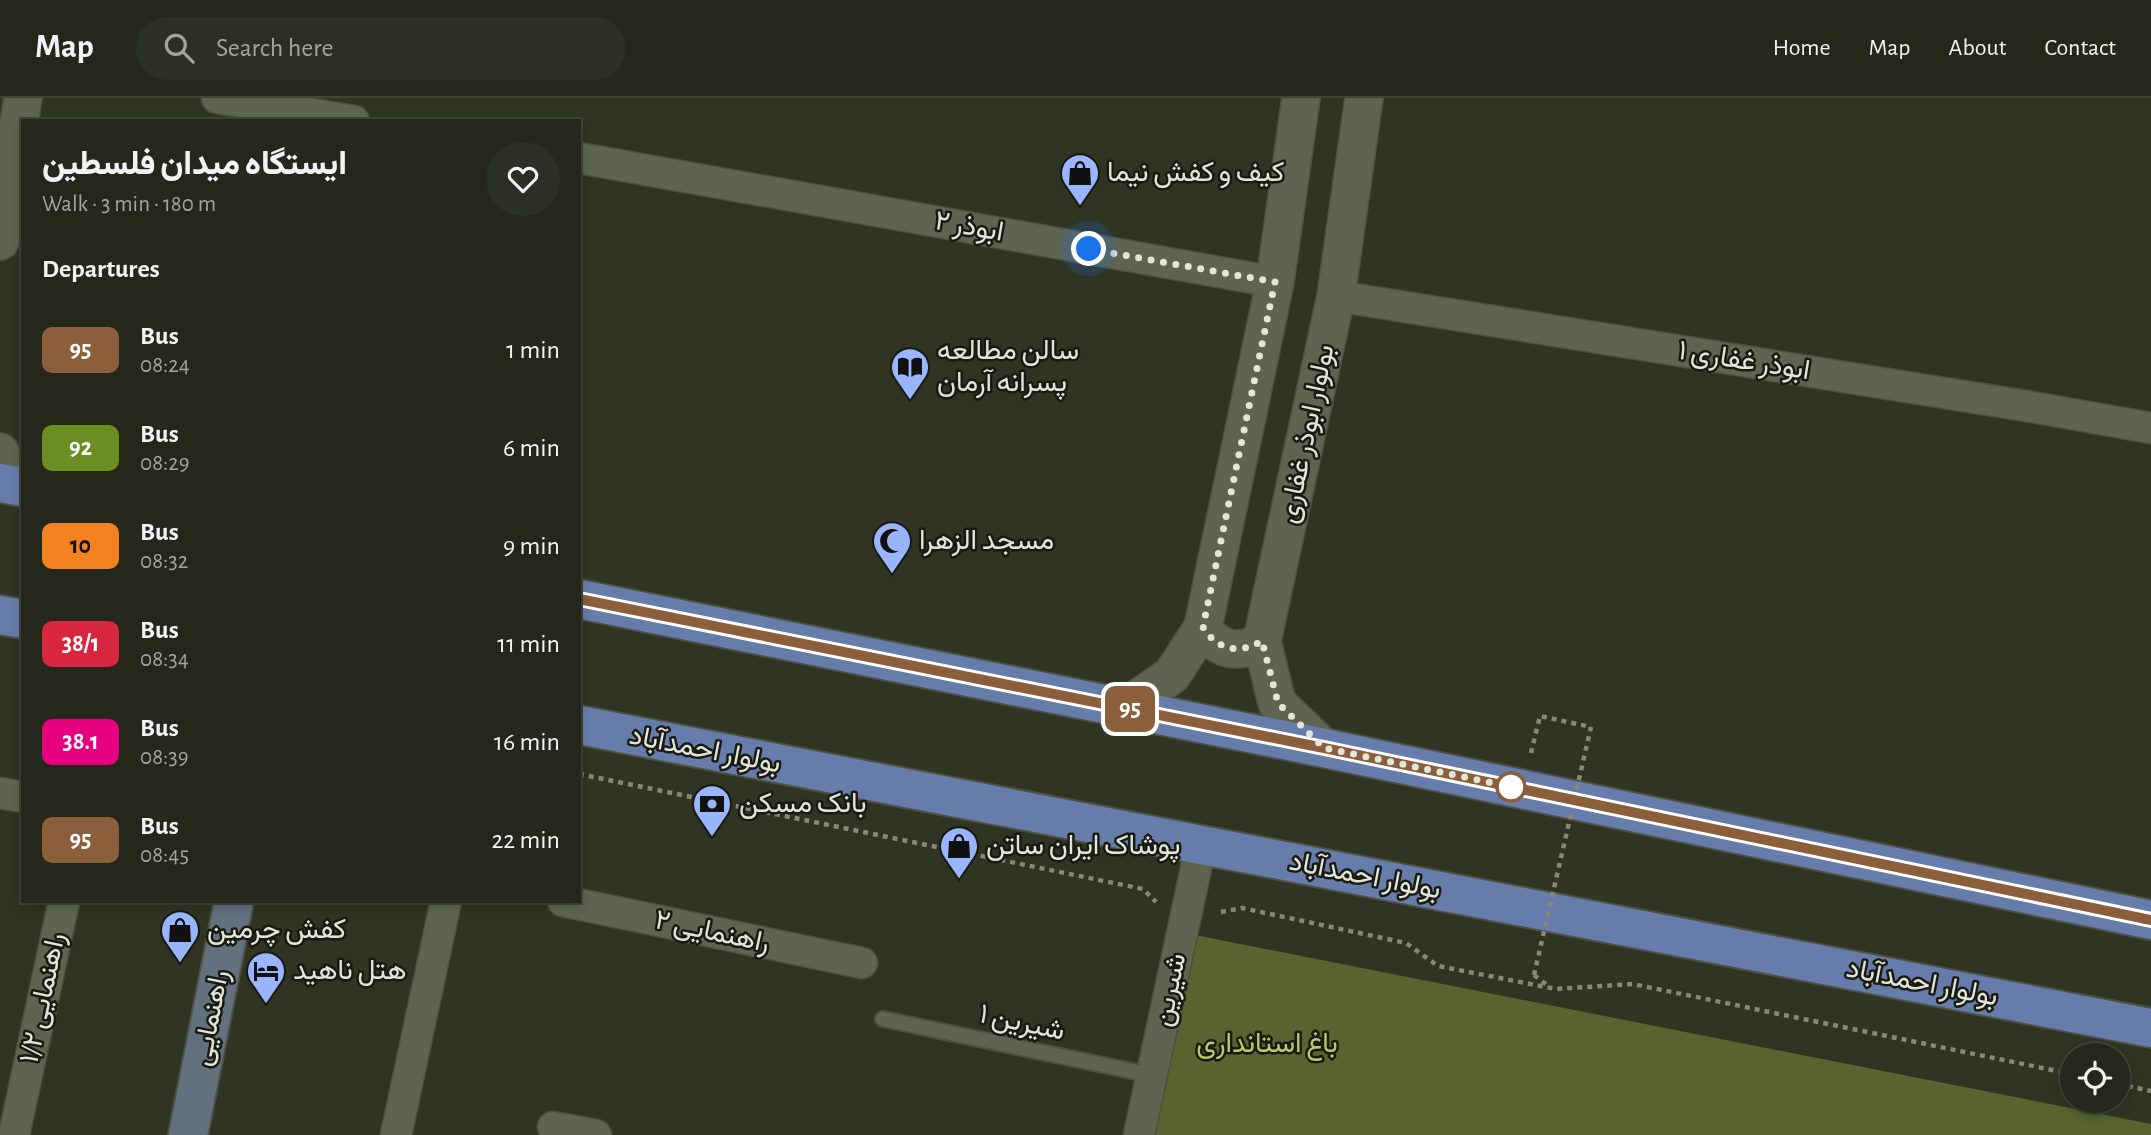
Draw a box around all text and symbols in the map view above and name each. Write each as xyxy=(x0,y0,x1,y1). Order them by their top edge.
search box xyxy=(136,17,626,80)
icon: search xyxy=(160,29,198,67)
text: Map xyxy=(35,31,94,64)
text: Search here xyxy=(216,35,334,61)
text: Home xyxy=(1773,36,1831,60)
text: Map xyxy=(1869,36,1911,60)
text: About xyxy=(1949,36,2006,60)
text: Contact xyxy=(2044,36,2116,60)
button: heart xyxy=(486,142,560,216)
text: ایستگاه میدان فلسطین xyxy=(42,148,347,181)
shop icon: کیف و کفش نیما xyxy=(1059,152,1101,207)
place label: کیف و کفش نیما xyxy=(1107,159,1284,189)
text: Walk · 3 min · 180 m xyxy=(42,193,216,216)
street label: ابوذر ۲ xyxy=(932,207,1006,249)
your location xyxy=(1071,231,1106,266)
text: Departures xyxy=(42,256,160,282)
text: Bus xyxy=(140,323,179,349)
text: 1 min xyxy=(506,337,560,363)
place label: سالن مطالعه پسرانه آرمان xyxy=(937,337,1079,400)
street label: ابوذر غفاری ۱ xyxy=(1676,337,1812,387)
text: 95 xyxy=(70,338,91,362)
street label: بولوار ابوذر غفاری xyxy=(1274,342,1342,526)
library icon: سالن مطالعه پسرانه آرمان xyxy=(889,346,931,401)
text: 08:24 xyxy=(140,354,190,377)
text: Bus xyxy=(140,421,179,447)
text: 6 min xyxy=(503,435,560,461)
text: 92 xyxy=(69,436,92,460)
text: 08:29 xyxy=(140,452,190,475)
text: Bus xyxy=(140,519,179,545)
mosque icon: مسجد الزهرا xyxy=(871,520,913,575)
place label: مسجد الزهرا xyxy=(919,527,1054,557)
text: 9 min xyxy=(503,533,560,559)
text: 10 xyxy=(70,534,91,558)
text: 08:32 xyxy=(140,550,188,573)
text: Bus xyxy=(140,617,179,643)
text: 11 min xyxy=(497,631,560,657)
text: 38/1 xyxy=(62,632,99,656)
text: 08:34 xyxy=(140,648,189,671)
line badge: 95 xyxy=(1098,686,1162,732)
text: 95 xyxy=(1119,697,1141,721)
text: Bus xyxy=(140,715,179,741)
street label: بولوار احمدآباد xyxy=(627,722,783,780)
text: 16 min xyxy=(494,729,560,755)
text: 38.1 xyxy=(62,730,99,754)
text: 08:39 xyxy=(140,746,189,769)
unlabelled marker xyxy=(1496,772,1526,802)
bank icon: بانک مسکن xyxy=(691,783,733,838)
place label: بانک مسکن xyxy=(739,790,867,819)
text: Bus xyxy=(140,813,179,839)
shop icon: پوشاک ایران ساتن xyxy=(938,825,980,880)
text: 22 min xyxy=(492,827,560,853)
text: 95 xyxy=(70,828,91,852)
place label: پوشاک ایران ساتن xyxy=(986,832,1181,863)
text: 08:45 xyxy=(140,844,189,867)
street label: بولوار احمدآباد xyxy=(1287,848,1443,906)
street label: راهنمایی ۲ xyxy=(652,906,772,960)
shop icon: کفش چرمین xyxy=(159,909,201,964)
place label: کفش چرمین xyxy=(207,916,346,947)
street label: راهنمایی ۱/۲ xyxy=(16,930,72,1066)
hotel icon: هتل ناهید xyxy=(245,950,287,1005)
street label: شیرین xyxy=(1149,951,1193,1029)
street label: بولوار احمدآباد xyxy=(1844,955,2000,1013)
place label: هتل ناهید xyxy=(293,957,406,986)
street label: راهنمایی xyxy=(188,968,236,1069)
street label: شیرین ۱ xyxy=(976,1000,1067,1048)
park label: باغ استانداری xyxy=(1196,1030,1338,1061)
map controls xyxy=(2060,1043,2130,1113)
button: locate xyxy=(2060,1043,2130,1113)

